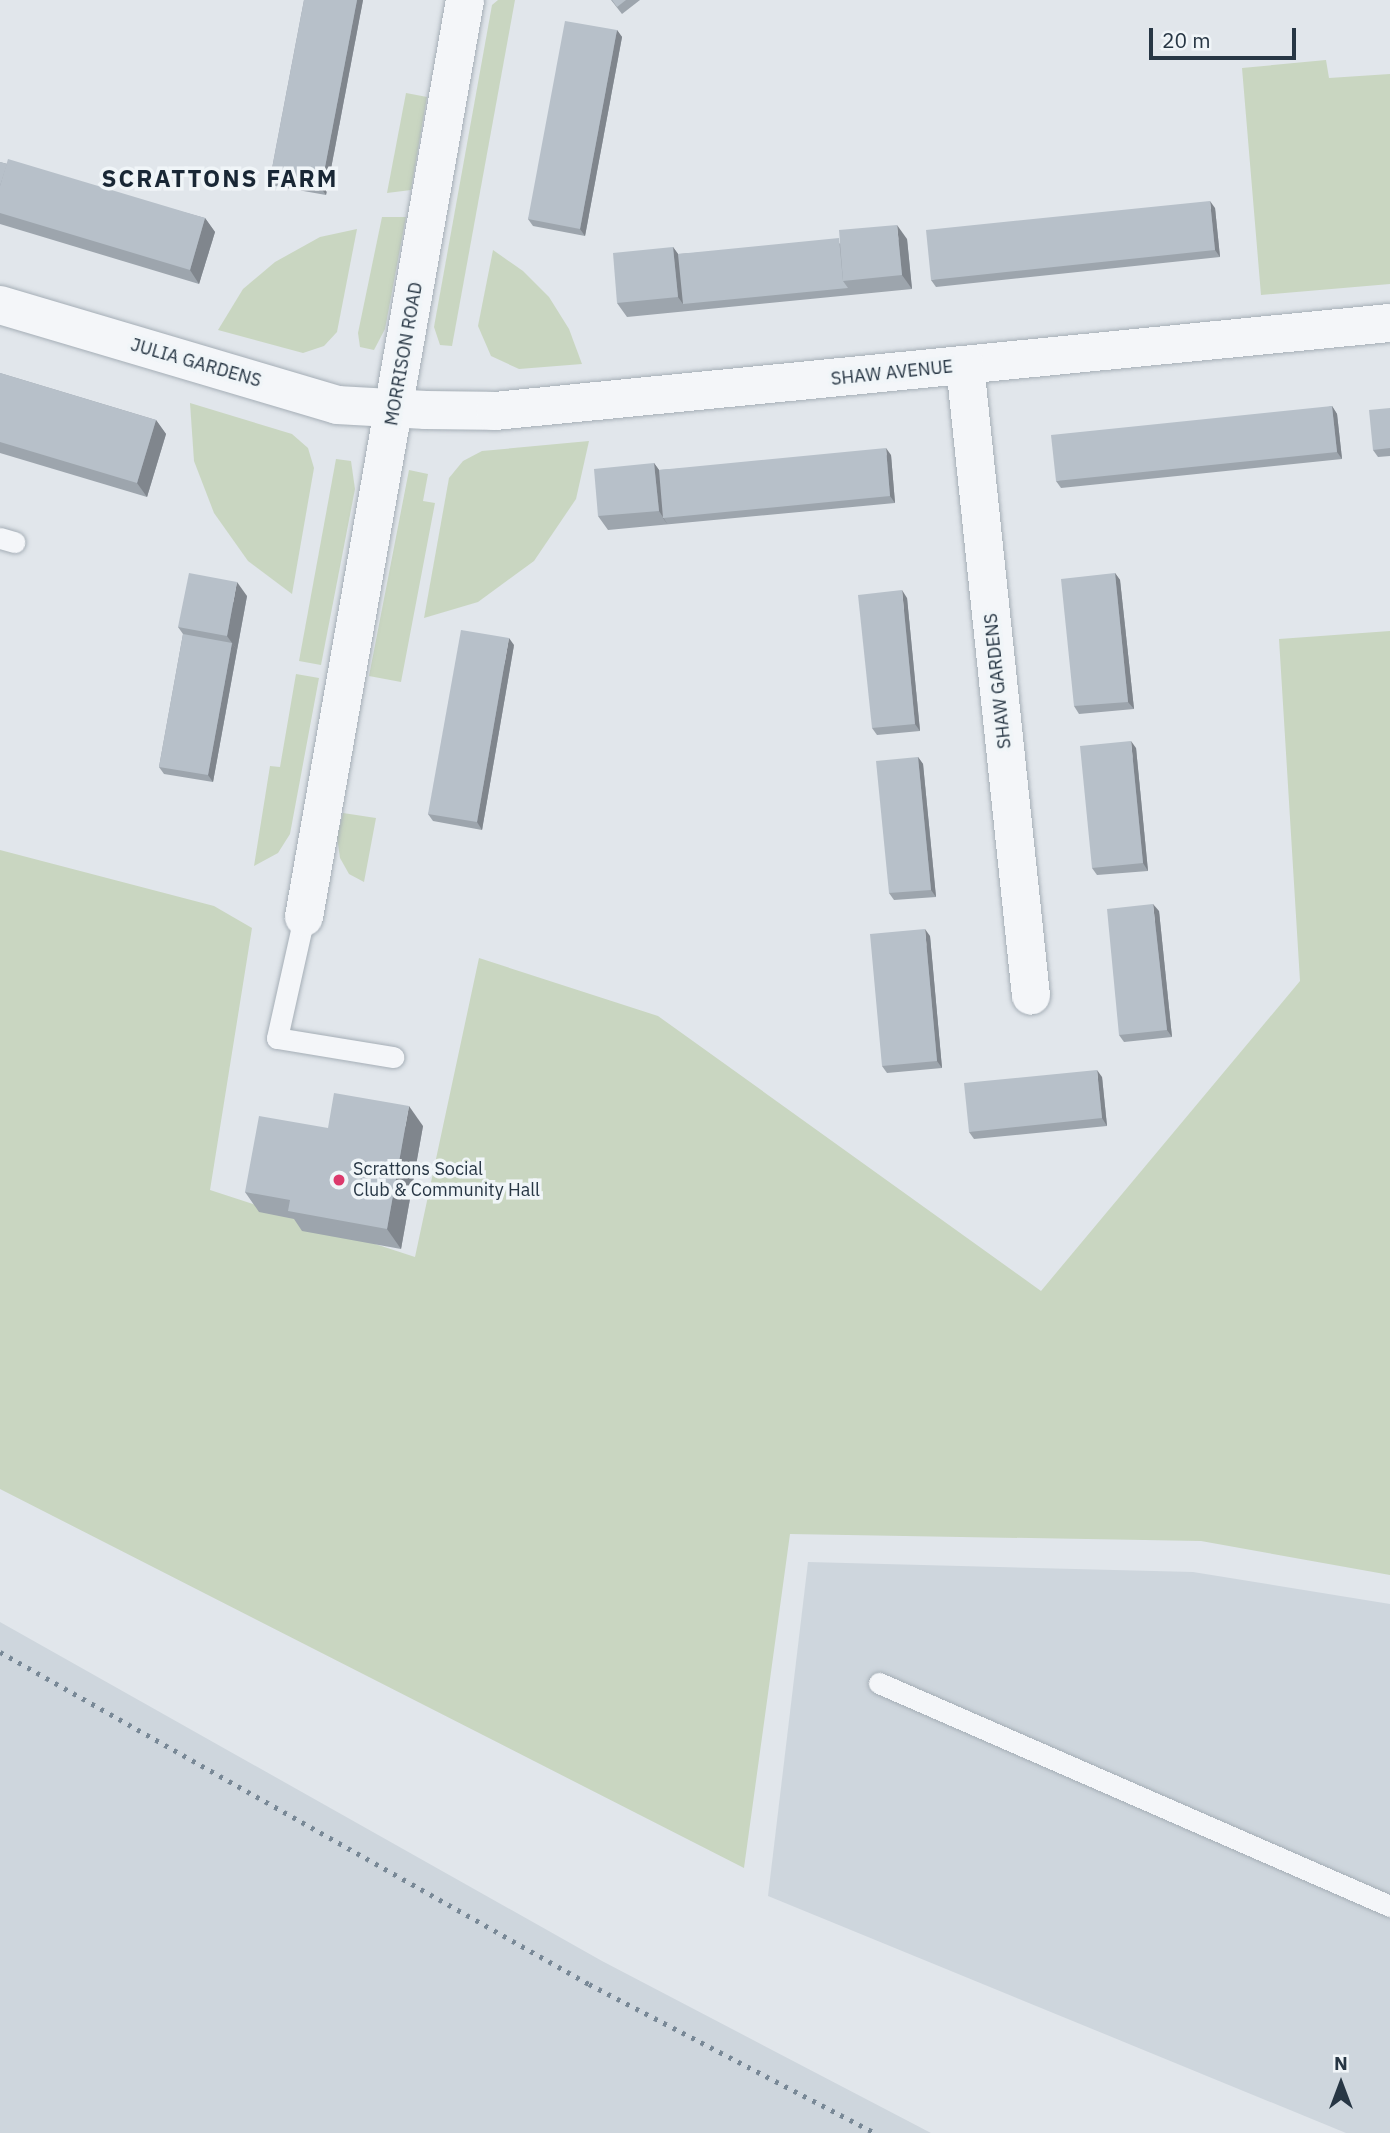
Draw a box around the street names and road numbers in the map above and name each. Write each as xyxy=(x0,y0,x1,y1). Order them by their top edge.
street label: MORRISON ROAD xyxy=(381,281,427,427)
street label: JULIA GARDENS xyxy=(128,334,264,392)
street label: SHAW AVENUE xyxy=(830,356,954,390)
street label: SHAW GARDENS xyxy=(980,612,1016,750)

